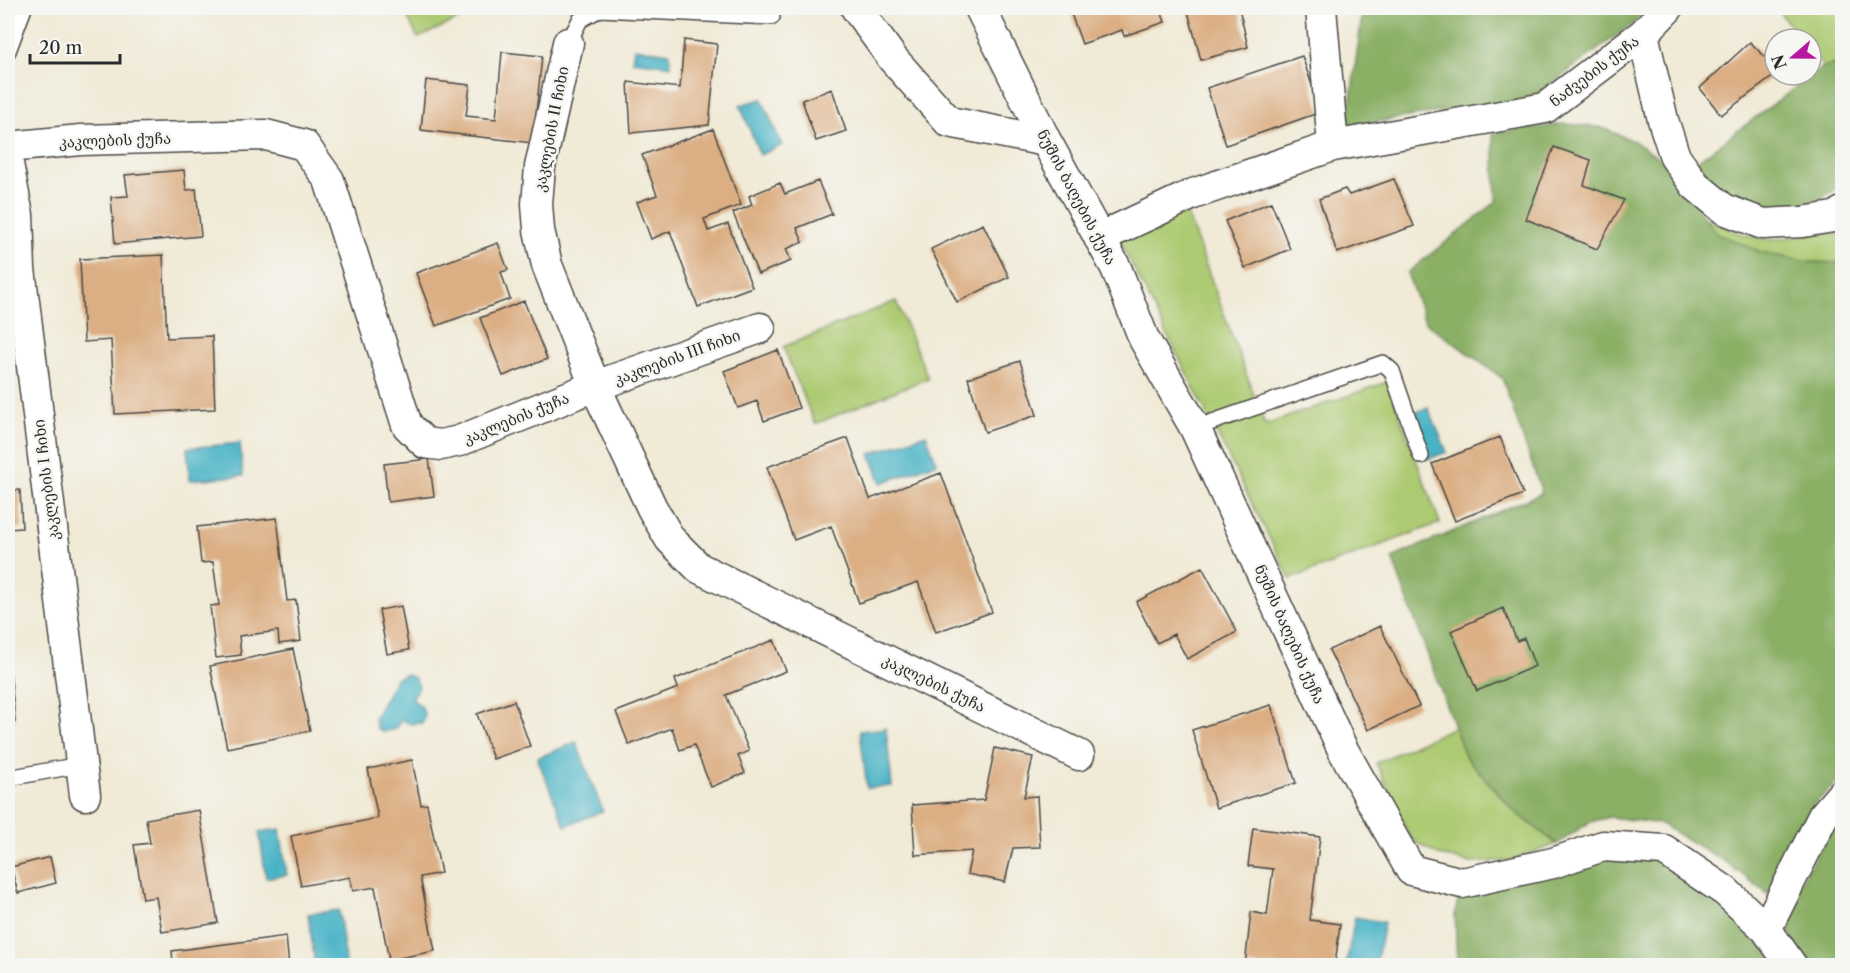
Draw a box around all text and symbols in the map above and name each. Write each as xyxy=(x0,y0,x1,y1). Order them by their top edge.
scale bar xyxy=(30,27,120,65)
north arrow xyxy=(1763,27,1823,87)
street label: ნაძვების ქუჩა xyxy=(1545,31,1643,111)
text: 20 m xyxy=(39,37,83,59)
text: N xyxy=(1767,52,1791,72)
street label: კაკლების II ჩიხი xyxy=(530,65,572,193)
street label: ნუშის ბაღების ქუჩა xyxy=(1033,126,1121,268)
street label: კაკლების ქუჩა xyxy=(59,129,171,151)
street label: კაკლების III ჩიხი xyxy=(611,325,743,389)
street label: კაკლების ქუჩა xyxy=(460,388,572,448)
street label: კაკლების I ჩიხი xyxy=(29,418,63,542)
street label: ნუშის ბაღების ქუჩა xyxy=(1251,561,1329,707)
street label: კაკლების ქუჩა xyxy=(879,650,989,716)

